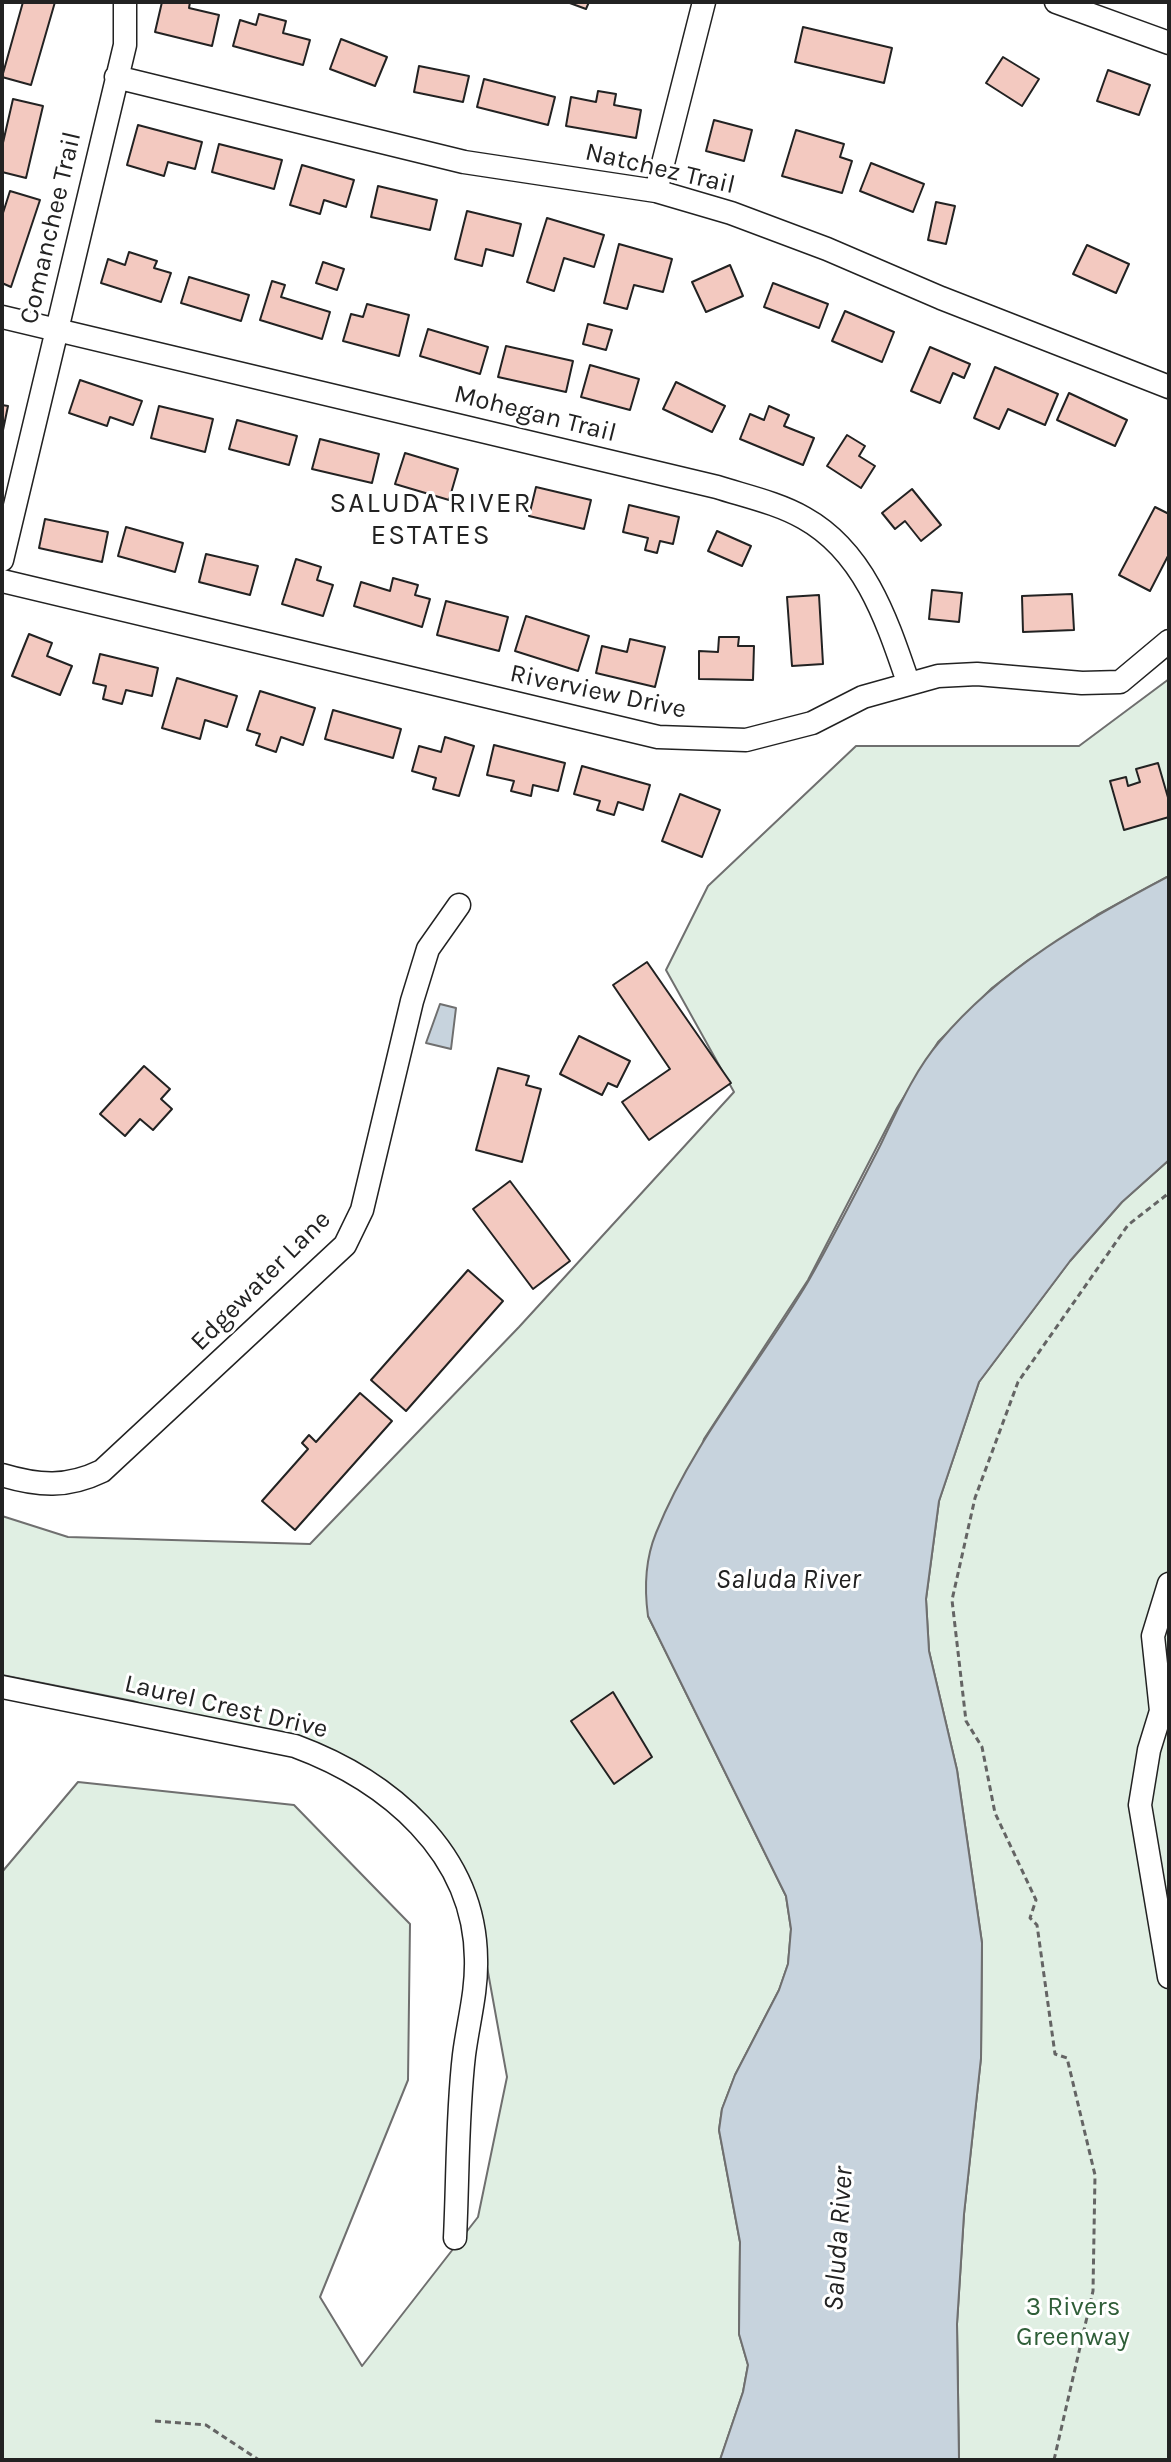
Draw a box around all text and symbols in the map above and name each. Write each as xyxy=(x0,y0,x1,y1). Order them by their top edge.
street label: Comanchee Trail xyxy=(14,129,88,327)
street label: Natchez Trail xyxy=(582,137,738,201)
street label: Mohegan Trail xyxy=(451,379,619,449)
district label: SALUDA RIVER ESTATES xyxy=(329,487,533,553)
street label: Riverview Drive xyxy=(507,658,689,726)
street label: Edgewater Lane xyxy=(184,1204,338,1358)
water label: Saluda River xyxy=(716,1563,860,1597)
street label: Laurel Crest Drive xyxy=(121,1668,331,1746)
water label: Saluda River xyxy=(817,2166,861,2312)
park label: 3 Rivers Greenway xyxy=(1016,2292,1130,2354)

